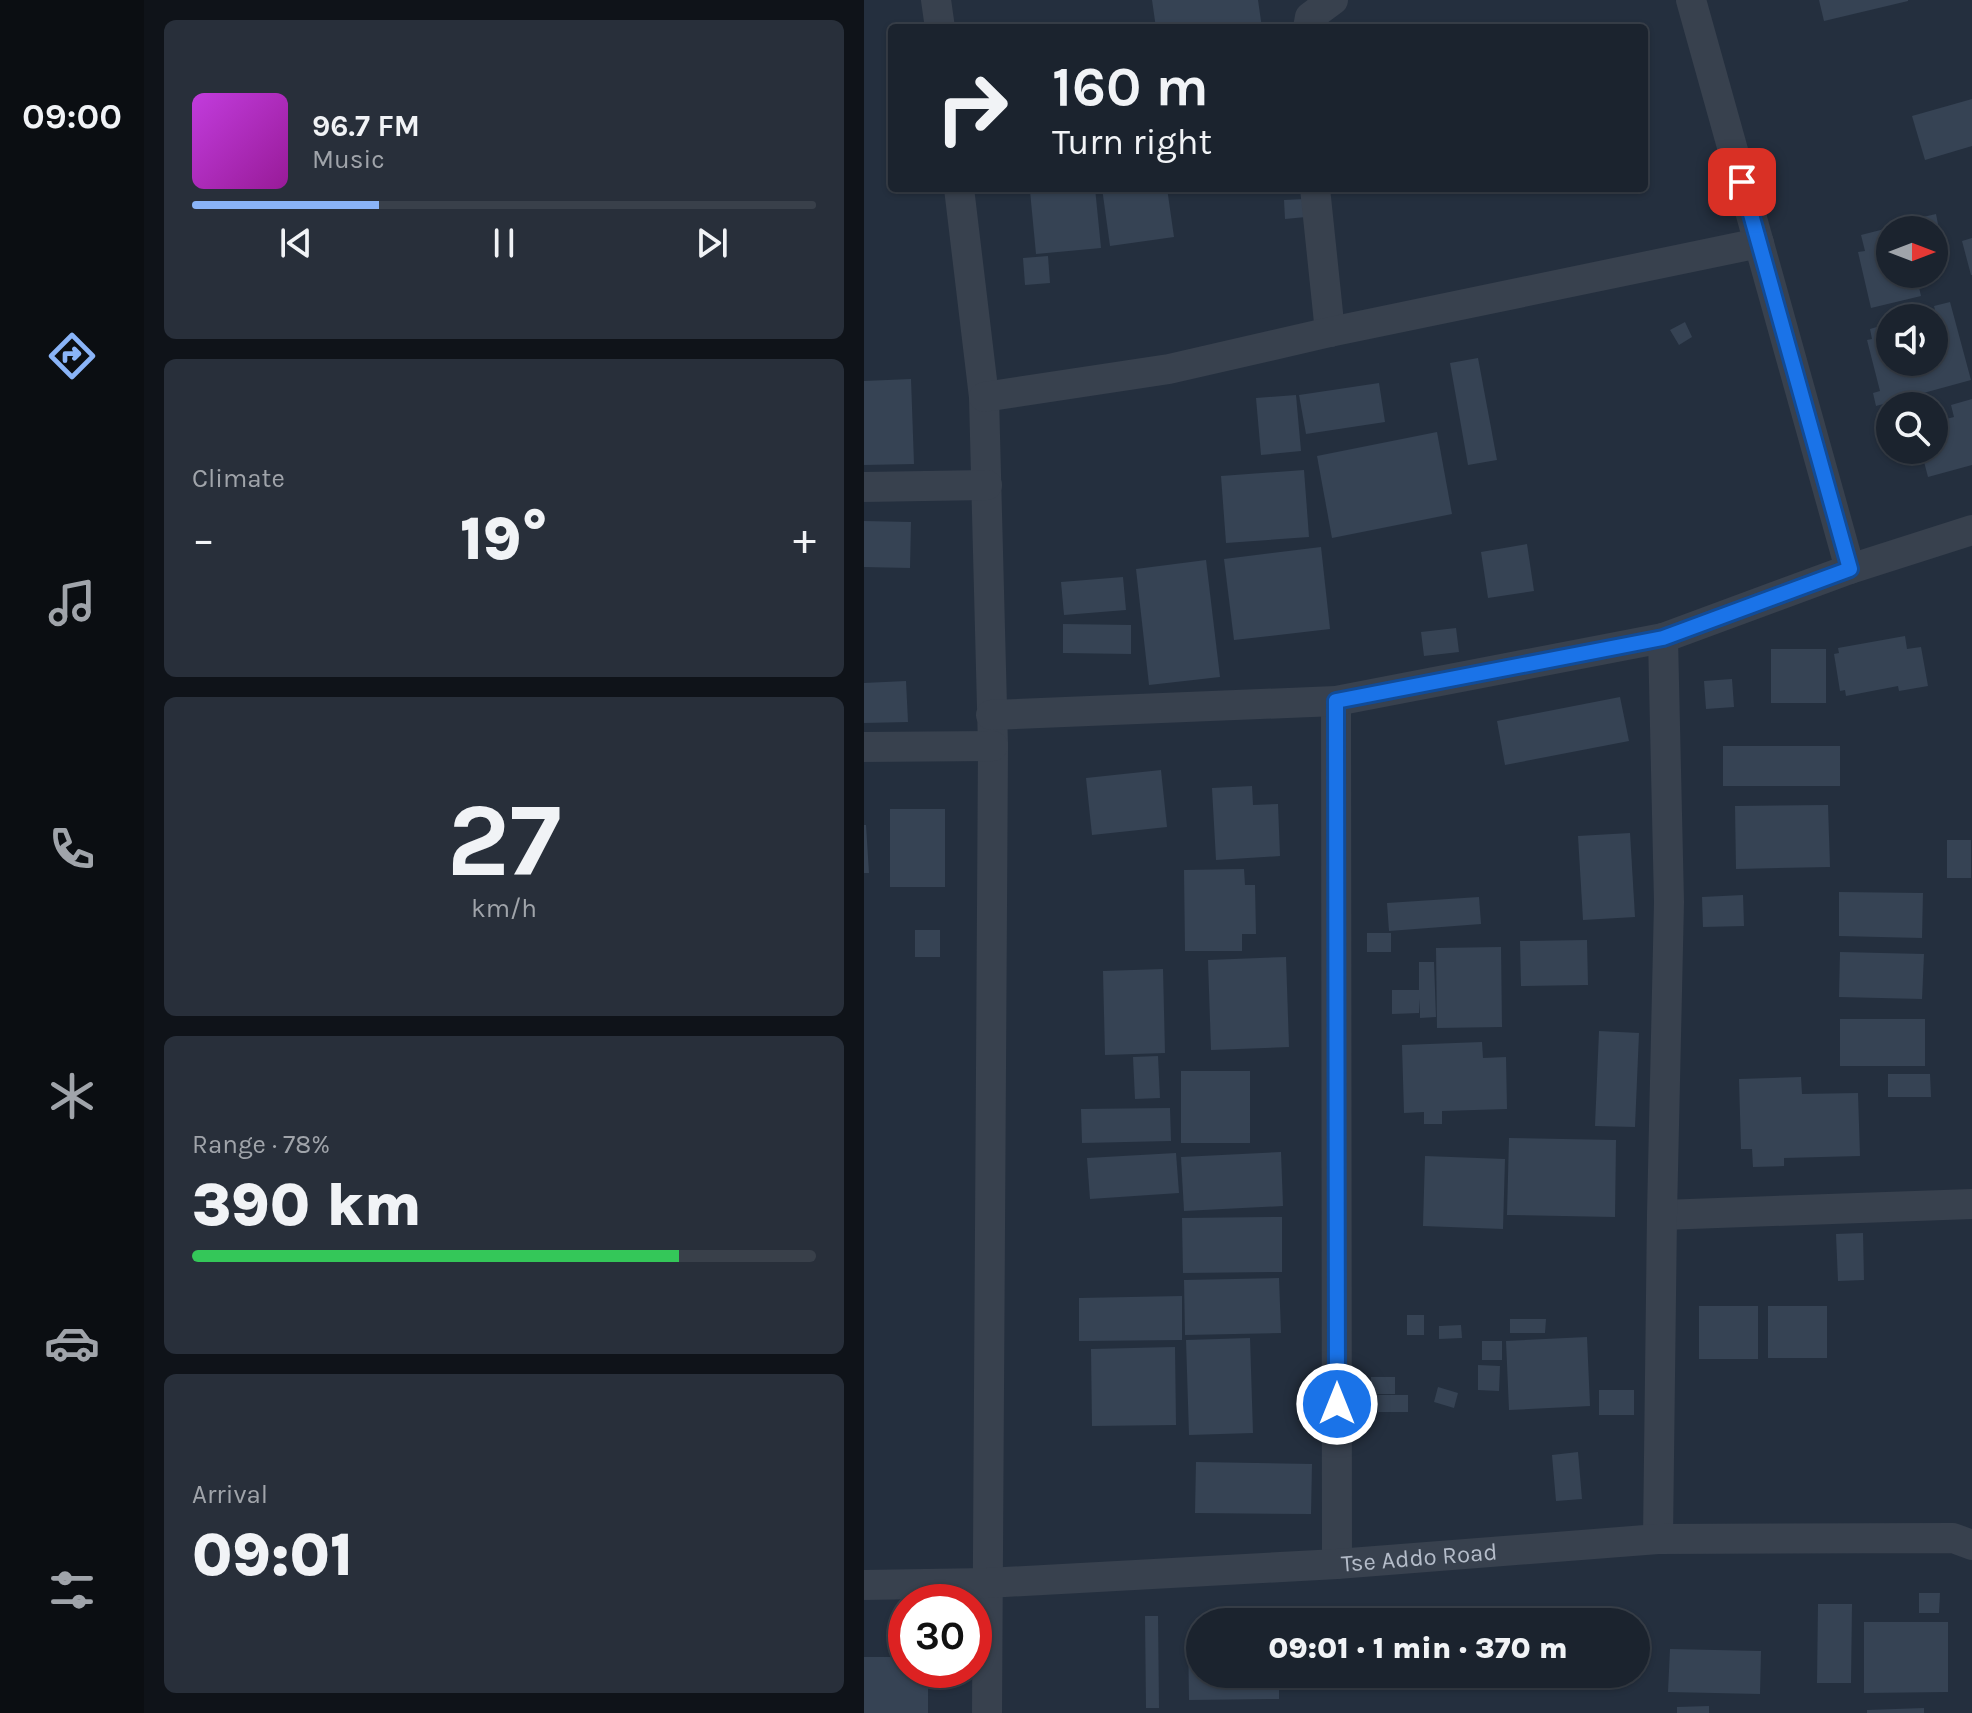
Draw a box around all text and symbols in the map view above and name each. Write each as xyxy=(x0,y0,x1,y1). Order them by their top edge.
text: 160 m xyxy=(1052,54,1209,119)
icon: right xyxy=(920,56,1024,160)
text: 09:00 xyxy=(22,95,122,137)
text: 96.7 FM xyxy=(312,108,420,144)
text: Turn right xyxy=(1052,121,1212,163)
text: Music xyxy=(312,144,385,175)
pin xyxy=(1708,148,1776,216)
icon: arrive xyxy=(1720,160,1764,204)
north arrow xyxy=(1876,216,1948,288)
map controls xyxy=(1876,216,1948,464)
icon: previous xyxy=(274,221,318,265)
icon: pause xyxy=(482,221,526,265)
icon: next xyxy=(690,221,734,265)
button: sound xyxy=(1876,304,1948,376)
icon: directions xyxy=(44,328,100,384)
button: search xyxy=(1876,392,1948,464)
text: Climate xyxy=(192,463,285,494)
text: 19° xyxy=(460,504,548,574)
text: − xyxy=(192,514,215,565)
text: + xyxy=(793,514,816,565)
icon: music xyxy=(44,575,100,631)
text: 27 xyxy=(447,780,561,901)
icon: phone xyxy=(44,821,100,877)
text: km/h xyxy=(471,893,537,924)
icon: climate xyxy=(44,1068,100,1124)
text: Range · 78% xyxy=(192,1129,330,1160)
text: 390 km xyxy=(192,1170,421,1240)
icon: car xyxy=(44,1315,100,1371)
position arrow xyxy=(1295,1362,1379,1446)
text: Arrival xyxy=(192,1479,268,1510)
text: 09:01 xyxy=(192,1520,353,1590)
street label: Tse Addo Road xyxy=(1340,1538,1498,1578)
icon: filters xyxy=(44,1562,100,1618)
speed limit sign: 30 xyxy=(888,1584,992,1688)
text: 09:01 · 1 min · 370 m xyxy=(1268,1630,1568,1666)

